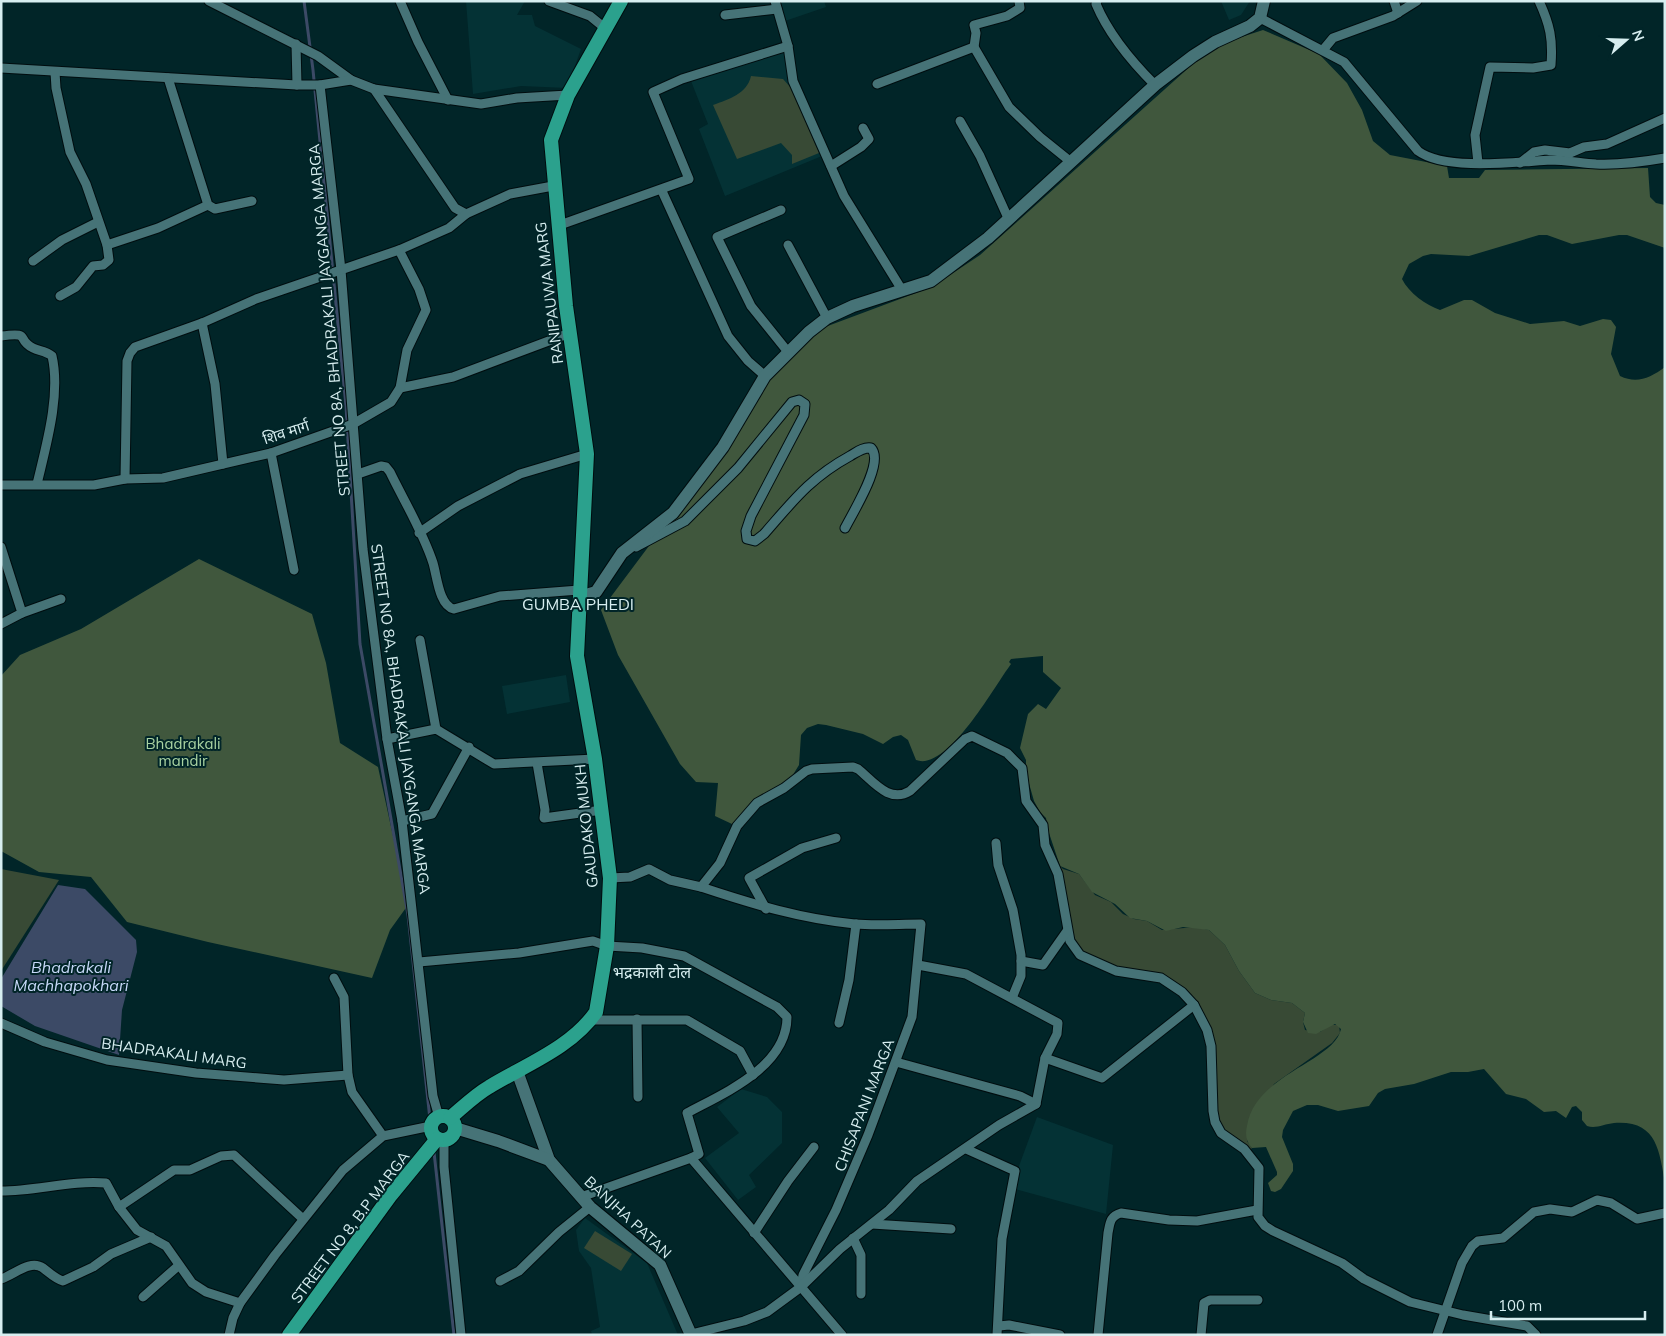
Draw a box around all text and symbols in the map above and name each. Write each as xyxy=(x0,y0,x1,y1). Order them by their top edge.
north arrow xyxy=(1601,15,1651,65)
text: N xyxy=(1628,28,1648,44)
street label: STREET NO 8A, BHADRAKALI JAYGANGA MARGA xyxy=(304,143,354,497)
street label: RANIPAUWA MARG xyxy=(531,221,567,365)
street label: शिव मार्ग xyxy=(260,415,313,448)
street label: STREET NO 8A, BHADRAKALI JAYGANGA MARGA xyxy=(367,543,435,895)
district label: GUMBA PHEDI xyxy=(522,594,634,614)
park label: Bhadrakali mandir xyxy=(145,734,221,770)
street label: GAUDAKO MUKH xyxy=(570,763,602,889)
water label: Bhadrakali Machhapokhari xyxy=(13,957,129,995)
district label: भद्रकाली टोल xyxy=(613,962,692,982)
street label: BHADRAKALI MARG xyxy=(100,1033,248,1073)
street label: CHISAPANI MARGA xyxy=(830,1036,898,1174)
street label: STREET NO 8, B.P MARGA xyxy=(287,1147,413,1307)
street label: BANJHA PATAN xyxy=(580,1172,676,1262)
scale bar xyxy=(1491,1288,1645,1320)
text: 100 m xyxy=(1498,1296,1542,1315)

